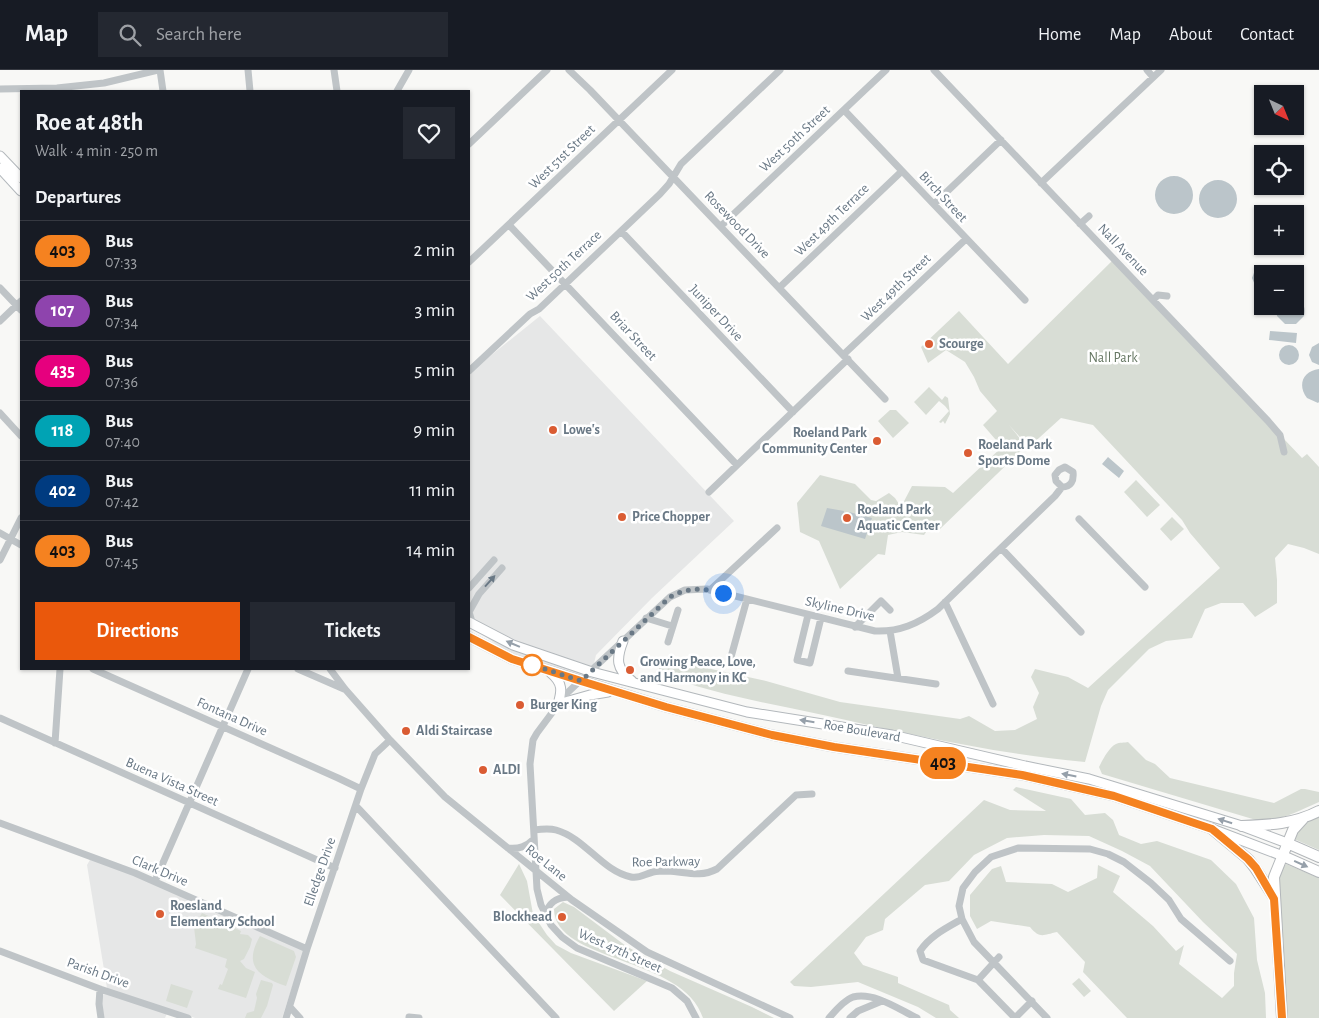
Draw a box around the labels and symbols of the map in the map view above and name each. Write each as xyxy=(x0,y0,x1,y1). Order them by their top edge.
north arrow xyxy=(1254,85,1304,135)
street label: West 50th Street xyxy=(757,103,833,175)
street label: West 51st Street xyxy=(526,122,598,192)
street label: Birch Street xyxy=(916,169,970,225)
street label: West 49th Terrace xyxy=(792,181,872,259)
street label: Rosewood Drive xyxy=(702,189,772,261)
street label: Nall Avenue xyxy=(1095,221,1151,279)
street label: West 50th Terrace xyxy=(524,228,604,304)
street label: West 49th Street xyxy=(859,251,934,325)
street label: Juniper Drive xyxy=(687,282,745,344)
street label: Briar Street xyxy=(607,309,659,364)
place label: Scourge xyxy=(939,337,984,351)
marker: Scourge xyxy=(923,338,935,350)
park label: Nall Park xyxy=(1088,351,1138,365)
place label: Lowe's xyxy=(563,423,600,437)
marker: Lowe's xyxy=(547,424,559,436)
place label: Roeland Park Community Center xyxy=(762,426,867,456)
marker: Roeland Park Community Center xyxy=(871,435,883,447)
place label: Roeland Park Sports Dome xyxy=(978,438,1052,468)
marker: Roeland Park Sports Dome xyxy=(962,447,974,459)
place label: Roeland Park Aquatic Center xyxy=(857,503,940,533)
place label: Price Chopper xyxy=(632,510,710,524)
marker: Price Chopper xyxy=(616,511,628,523)
marker: Roeland Park Aquatic Center xyxy=(841,512,853,524)
one-way arrow xyxy=(485,574,496,587)
your location xyxy=(711,581,736,606)
street label: Skyline Drive xyxy=(804,594,876,624)
one-way arrow xyxy=(506,640,520,648)
unlabelled marker xyxy=(521,654,543,676)
place label: Growing Peace, Love, and Harmony in KC xyxy=(640,655,756,685)
marker: Growing Peace, Love, and Harmony in KC xyxy=(624,664,636,676)
street label: Fontana Drive xyxy=(195,695,269,739)
place label: Burger King xyxy=(530,698,598,712)
marker: Burger King xyxy=(514,699,526,711)
one-way arrow xyxy=(798,717,814,725)
street label: Roe Boulevard xyxy=(822,717,902,745)
place label: Aldi Staircase xyxy=(416,724,493,738)
marker: Aldi Staircase xyxy=(400,725,412,737)
line badge: 403 xyxy=(914,747,972,779)
street label: Buena Vista Street xyxy=(124,755,221,809)
place label: ALDI xyxy=(493,763,521,777)
marker: ALDI xyxy=(477,764,489,776)
one-way arrow xyxy=(1060,770,1076,778)
one-way arrow xyxy=(1217,816,1232,824)
street label: Elledge Drive xyxy=(302,836,338,908)
street label: Roe Lane xyxy=(523,842,569,884)
street label: Clark Drive xyxy=(130,853,190,889)
street label: Roe Parkway xyxy=(632,854,700,870)
one-way arrow xyxy=(1294,860,1308,868)
place label: Roesland Elementary School xyxy=(170,899,275,929)
marker: Roesland Elementary School xyxy=(154,908,166,920)
place label: Blockhead xyxy=(493,910,553,924)
marker: Blockhead xyxy=(556,911,568,923)
street label: West 47th Street xyxy=(576,926,664,976)
street label: Parish Drive xyxy=(65,955,131,991)

